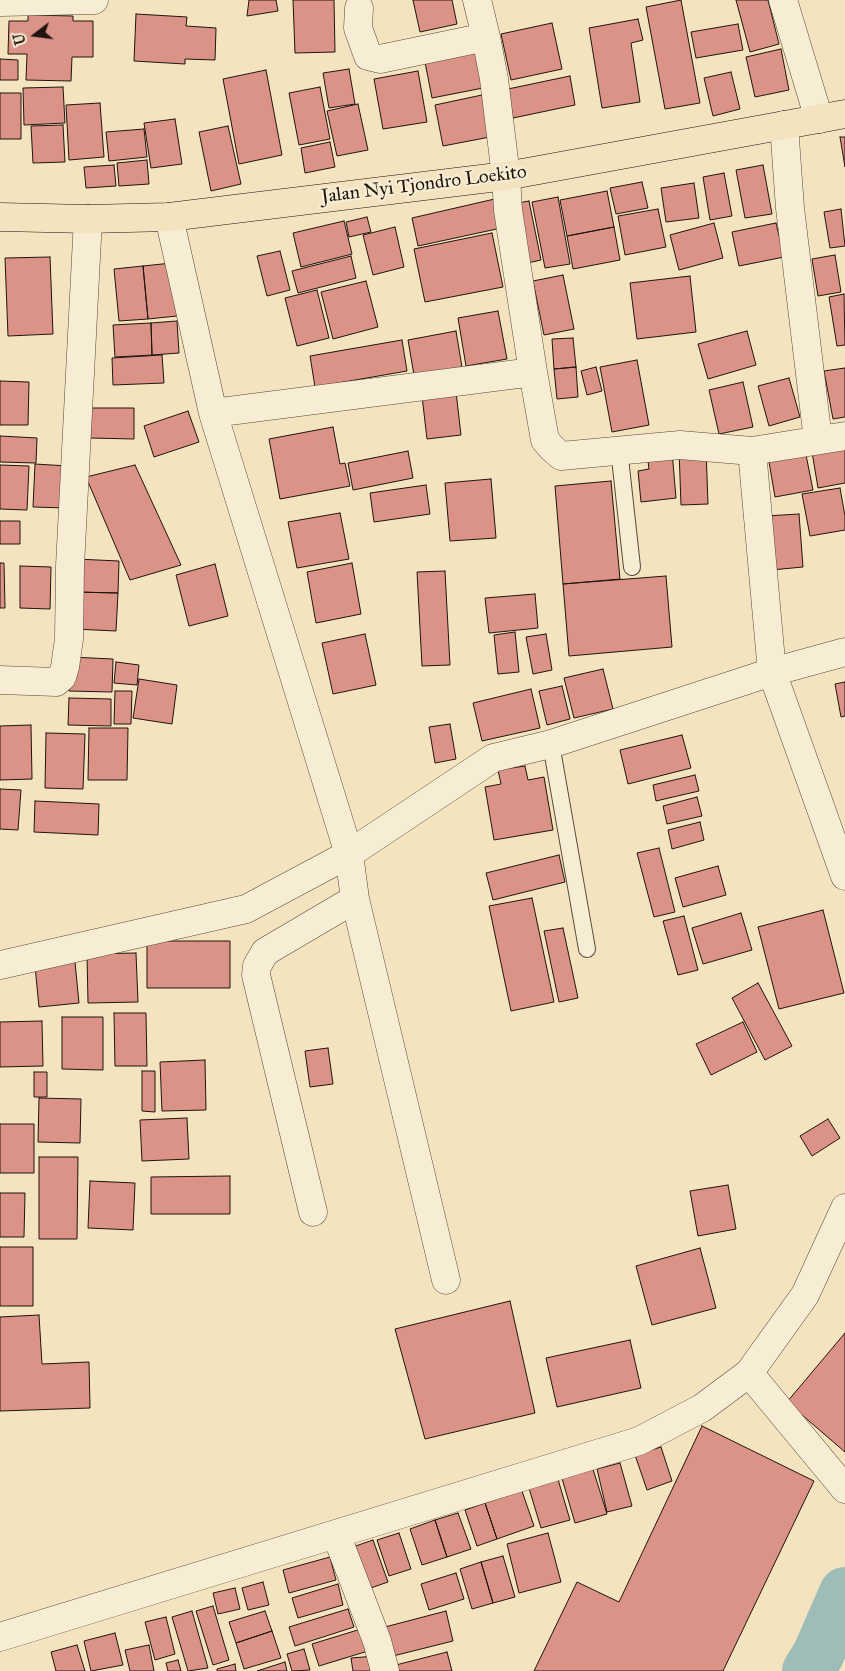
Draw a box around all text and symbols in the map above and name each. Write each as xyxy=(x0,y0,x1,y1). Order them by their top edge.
north arrow xyxy=(10,10,60,60)
text: U xyxy=(10,31,30,47)
street label: Jalan Nyi Tjondro Loekito xyxy=(320,161,528,209)

